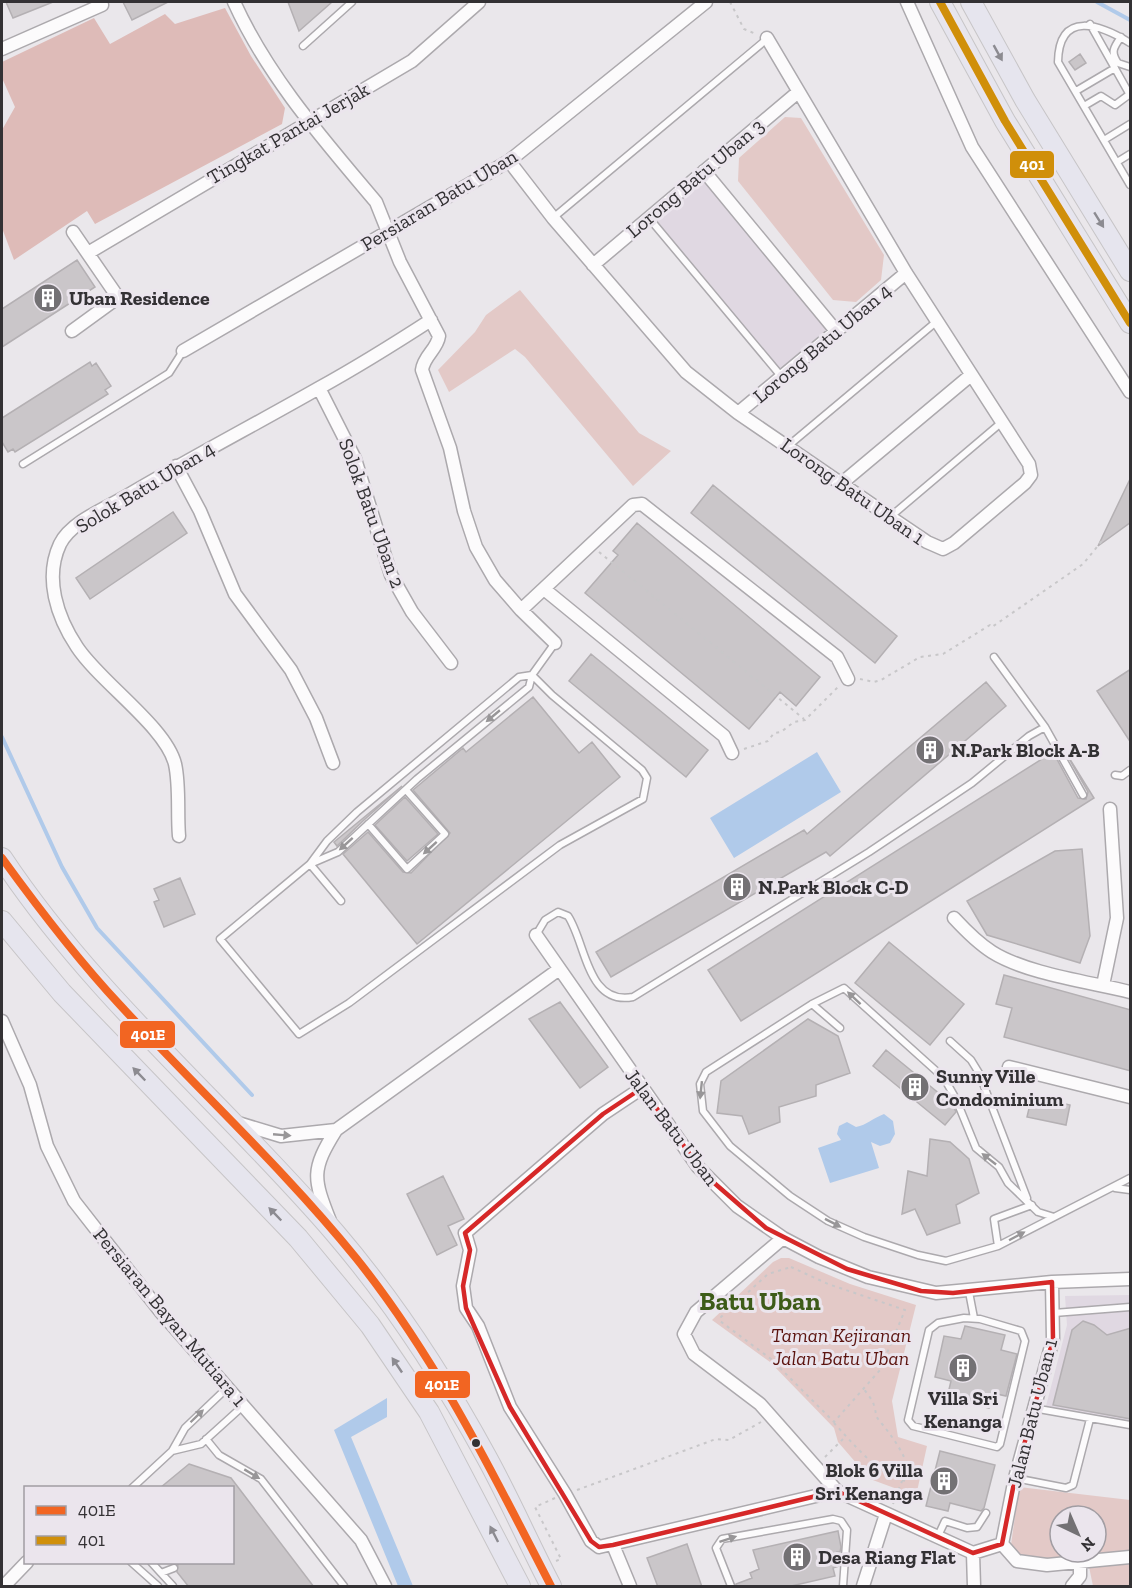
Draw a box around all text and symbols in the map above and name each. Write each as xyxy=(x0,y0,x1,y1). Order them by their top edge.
one-way arrow xyxy=(993,45,1003,62)
street label: Tingkat Pantai Jerjak xyxy=(203,76,374,189)
street label: Lorong Batu Uban 3 xyxy=(621,113,769,243)
street label: Persiaran Batu Uban xyxy=(357,144,522,256)
line badge: 401 xyxy=(1009,150,1055,179)
text: 401 xyxy=(1020,155,1045,174)
one-way arrow xyxy=(1094,212,1105,228)
street label: Lorong Batu Uban 4 xyxy=(748,278,896,408)
building icon: Uban Residence xyxy=(32,282,64,314)
place label: Uban Residence xyxy=(69,286,210,310)
street label: Lorong Batu Uban 1 xyxy=(776,432,930,550)
street label: Solok Batu Uban 2 xyxy=(334,435,410,591)
street label: Solok Batu Uban 4 xyxy=(71,436,219,538)
one-way arrow xyxy=(485,710,501,723)
building icon: N.Park Block A-B xyxy=(914,734,946,766)
place label: N.Park Block A-B xyxy=(951,738,1100,762)
one-way arrow xyxy=(339,837,354,850)
one-way arrow xyxy=(422,841,437,855)
building icon: N.Park Block C-D xyxy=(721,871,753,903)
place label: N.Park Block C-D xyxy=(758,875,909,899)
one-way arrow xyxy=(847,992,862,1005)
line badge: 401E xyxy=(119,1020,176,1049)
text: 401E xyxy=(131,1025,165,1044)
street label: Jalan Batu Uban xyxy=(620,1064,724,1191)
place label: Sunny Ville Condominium xyxy=(936,1064,1064,1111)
one-way arrow xyxy=(133,1067,147,1081)
building icon: Sunny Ville Condominium xyxy=(899,1071,931,1103)
one-way arrow xyxy=(696,1081,706,1100)
one-way arrow xyxy=(273,1130,292,1139)
one-way arrow xyxy=(981,1153,997,1166)
one-way arrow xyxy=(268,1207,282,1221)
one-way arrow xyxy=(825,1218,842,1228)
street label: Persiaran Bayan Mutiara 1 xyxy=(88,1223,252,1411)
one-way arrow xyxy=(1009,1231,1026,1241)
district label: Batu Uban xyxy=(699,1285,821,1317)
park label: Taman Kejiranan Jalan Batu Uban xyxy=(771,1323,911,1370)
street label: Jalan Batu Uban 1 xyxy=(1002,1336,1062,1490)
building icon: Villa Sri Kenanga xyxy=(947,1352,979,1384)
one-way arrow xyxy=(391,1358,403,1374)
line badge: 401E xyxy=(414,1370,471,1399)
text: 401E xyxy=(425,1375,459,1394)
place label: Villa Sri Kenanga xyxy=(924,1386,1002,1433)
one-way arrow xyxy=(189,1410,204,1423)
unlabelled marker xyxy=(470,1437,482,1449)
place label: Blok 6 Villa Sri Kenanga xyxy=(815,1458,923,1505)
building icon: Blok 6 Villa Sri Kenanga xyxy=(928,1465,960,1497)
one-way arrow xyxy=(244,1469,260,1480)
legend xyxy=(24,1486,234,1564)
text: 401E xyxy=(78,1499,116,1521)
north arrow xyxy=(1048,1504,1108,1564)
one-way arrow xyxy=(489,1526,498,1543)
text: 401 xyxy=(78,1529,105,1551)
text: N xyxy=(1077,1533,1099,1555)
one-way arrow xyxy=(719,1534,737,1543)
building icon: Desa Riang Flat xyxy=(781,1541,813,1573)
place label: Desa Riang Flat xyxy=(818,1545,957,1569)

